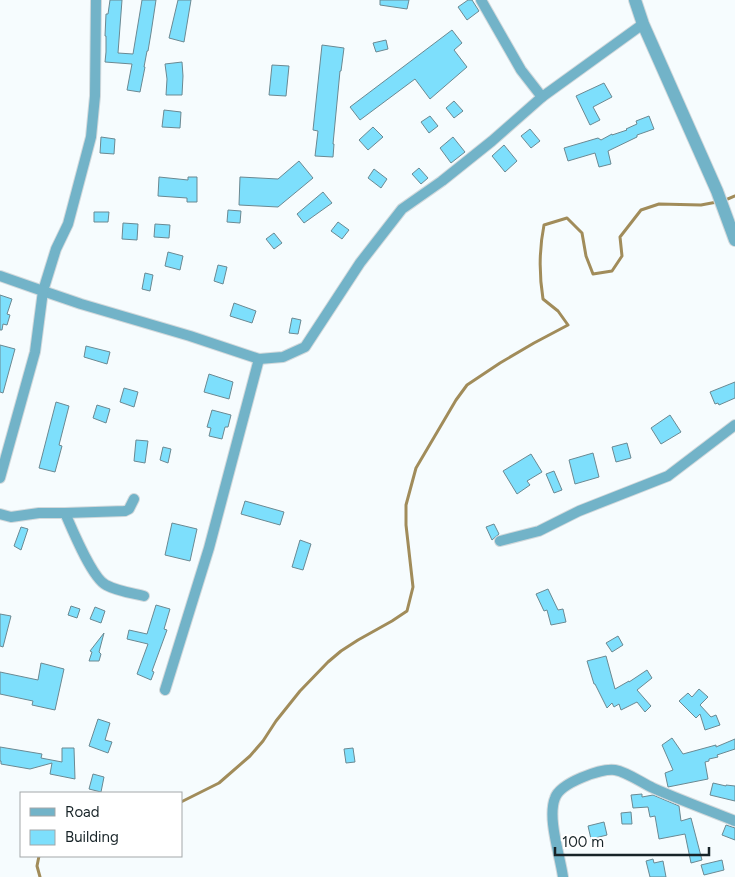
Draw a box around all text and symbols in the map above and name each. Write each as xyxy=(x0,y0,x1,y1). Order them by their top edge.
legend xyxy=(20,792,182,857)
text: Road xyxy=(65,803,100,821)
scale bar xyxy=(555,824,709,856)
text: Building xyxy=(65,828,119,846)
text: 100 m xyxy=(562,833,604,851)

